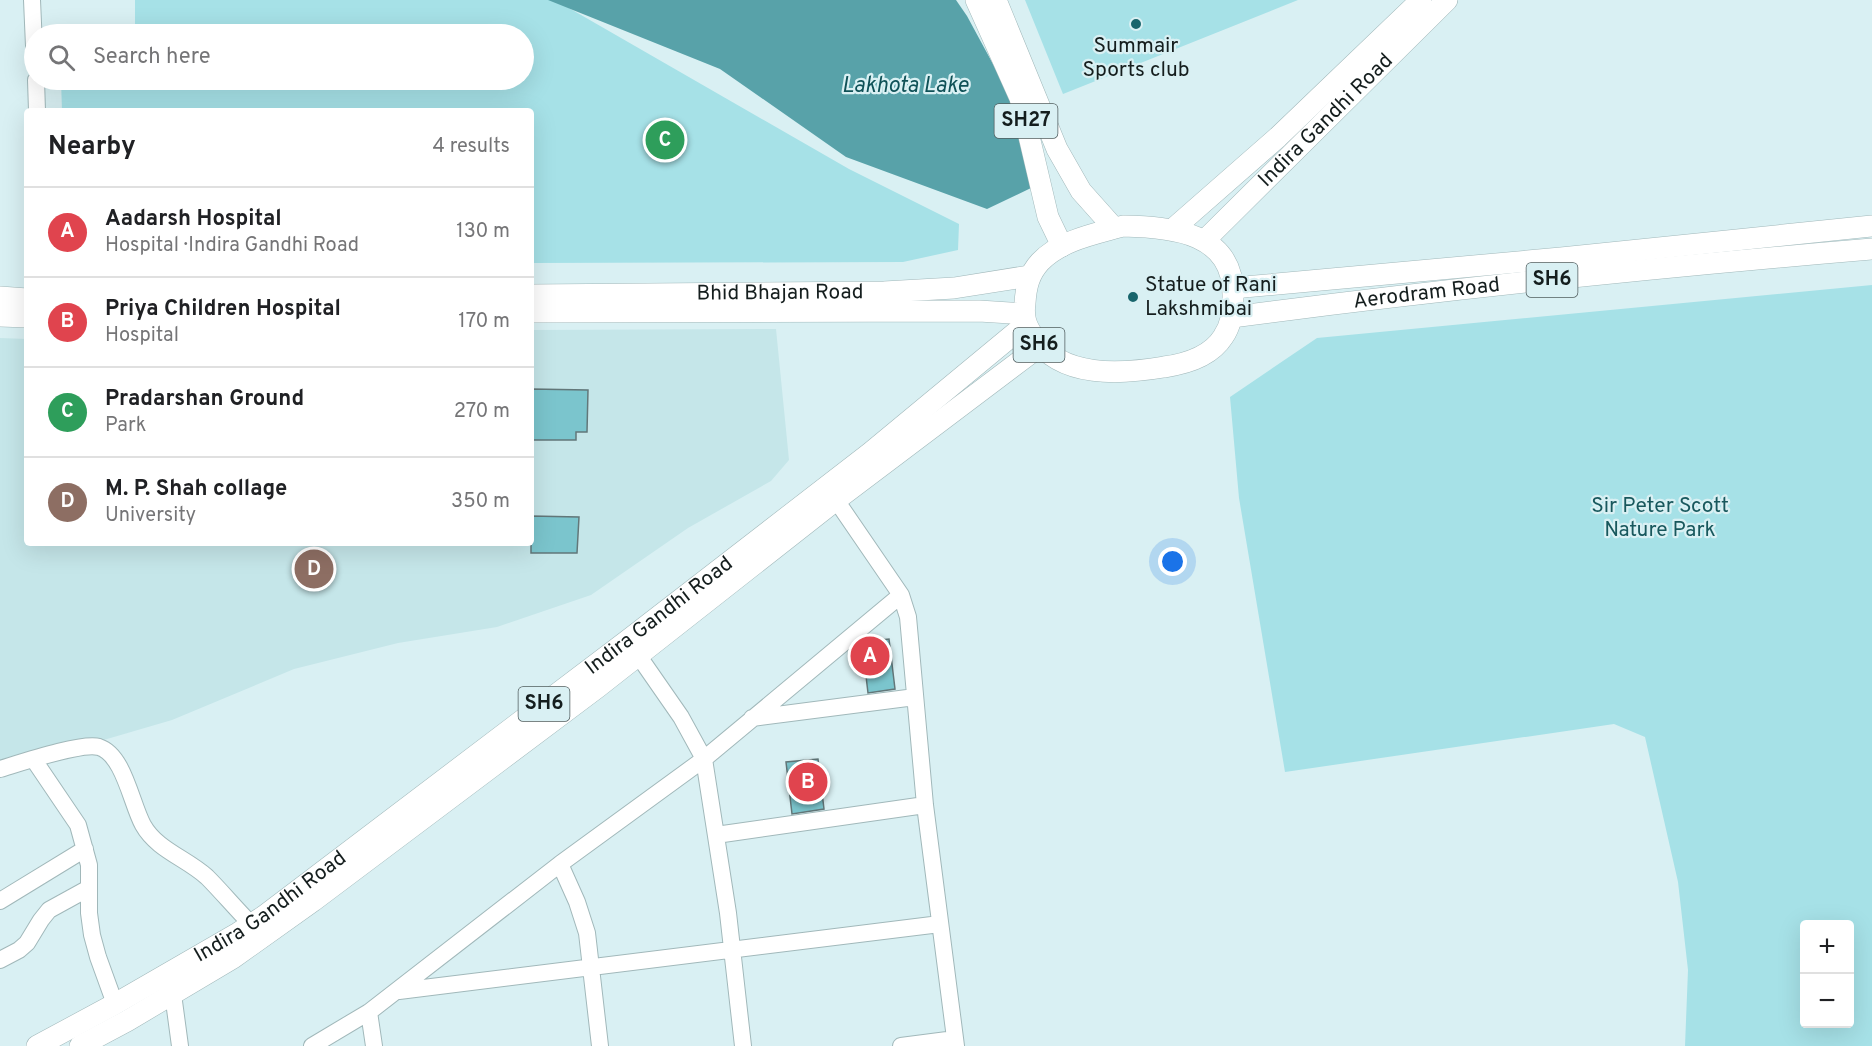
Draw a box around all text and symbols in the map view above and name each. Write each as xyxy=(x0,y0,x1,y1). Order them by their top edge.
marker: Summair Sports club xyxy=(1129,17,1143,31)
search box xyxy=(24,24,534,90)
place label: Summair Sports club xyxy=(1082,33,1190,84)
icon: search xyxy=(45,41,78,74)
text: Search here xyxy=(93,44,211,71)
street label: Indira Gandhi Road xyxy=(1252,48,1399,193)
water label: Lakhota Lake xyxy=(842,73,969,100)
road number: SH27 xyxy=(994,104,1058,138)
pin: C xyxy=(646,118,684,162)
text: Nearby xyxy=(48,131,136,164)
text: 4 results xyxy=(433,134,510,160)
text: Aadarsh Hospital xyxy=(105,206,282,233)
text: A xyxy=(60,219,75,245)
text: 130 m xyxy=(456,219,510,245)
text: Hospital · Indira Gandhi Road xyxy=(105,233,359,259)
road number: SH6 xyxy=(1526,263,1578,297)
street label: Aerodram Road xyxy=(1352,271,1501,315)
place label: Statue of Rani Lakshmibai xyxy=(1145,272,1277,323)
street label: Bhid Bhajan Road xyxy=(696,279,864,307)
marker: Statue of Rani Lakshmibai xyxy=(1126,290,1140,304)
text: Priya Children Hospital xyxy=(105,296,341,323)
text: B xyxy=(61,309,74,335)
text: 170 m xyxy=(458,309,510,335)
text: Hospital xyxy=(105,323,179,349)
road number: SH6 xyxy=(1014,328,1064,362)
text: Pradarshan Ground xyxy=(105,386,304,413)
text: C xyxy=(61,399,74,425)
text: 270 m xyxy=(454,399,510,425)
text: Park xyxy=(105,413,146,439)
text: M. P. Shah collage xyxy=(105,476,287,503)
text: D xyxy=(60,489,75,515)
text: 350 m xyxy=(451,489,510,515)
park label: Sir Peter Scott Nature Park xyxy=(1591,493,1729,544)
text: University xyxy=(105,503,196,529)
pin: D xyxy=(294,546,334,592)
your location xyxy=(1158,547,1187,576)
street label: Indira Gandhi Road xyxy=(580,550,739,681)
pin: A xyxy=(850,634,890,678)
road number: SH6 xyxy=(518,687,570,721)
pin: B xyxy=(788,760,828,804)
street label: Indira Gandhi Road xyxy=(189,845,352,969)
map controls xyxy=(1800,920,1854,1028)
button: + xyxy=(1800,920,1854,974)
button: − xyxy=(1800,974,1854,1028)

